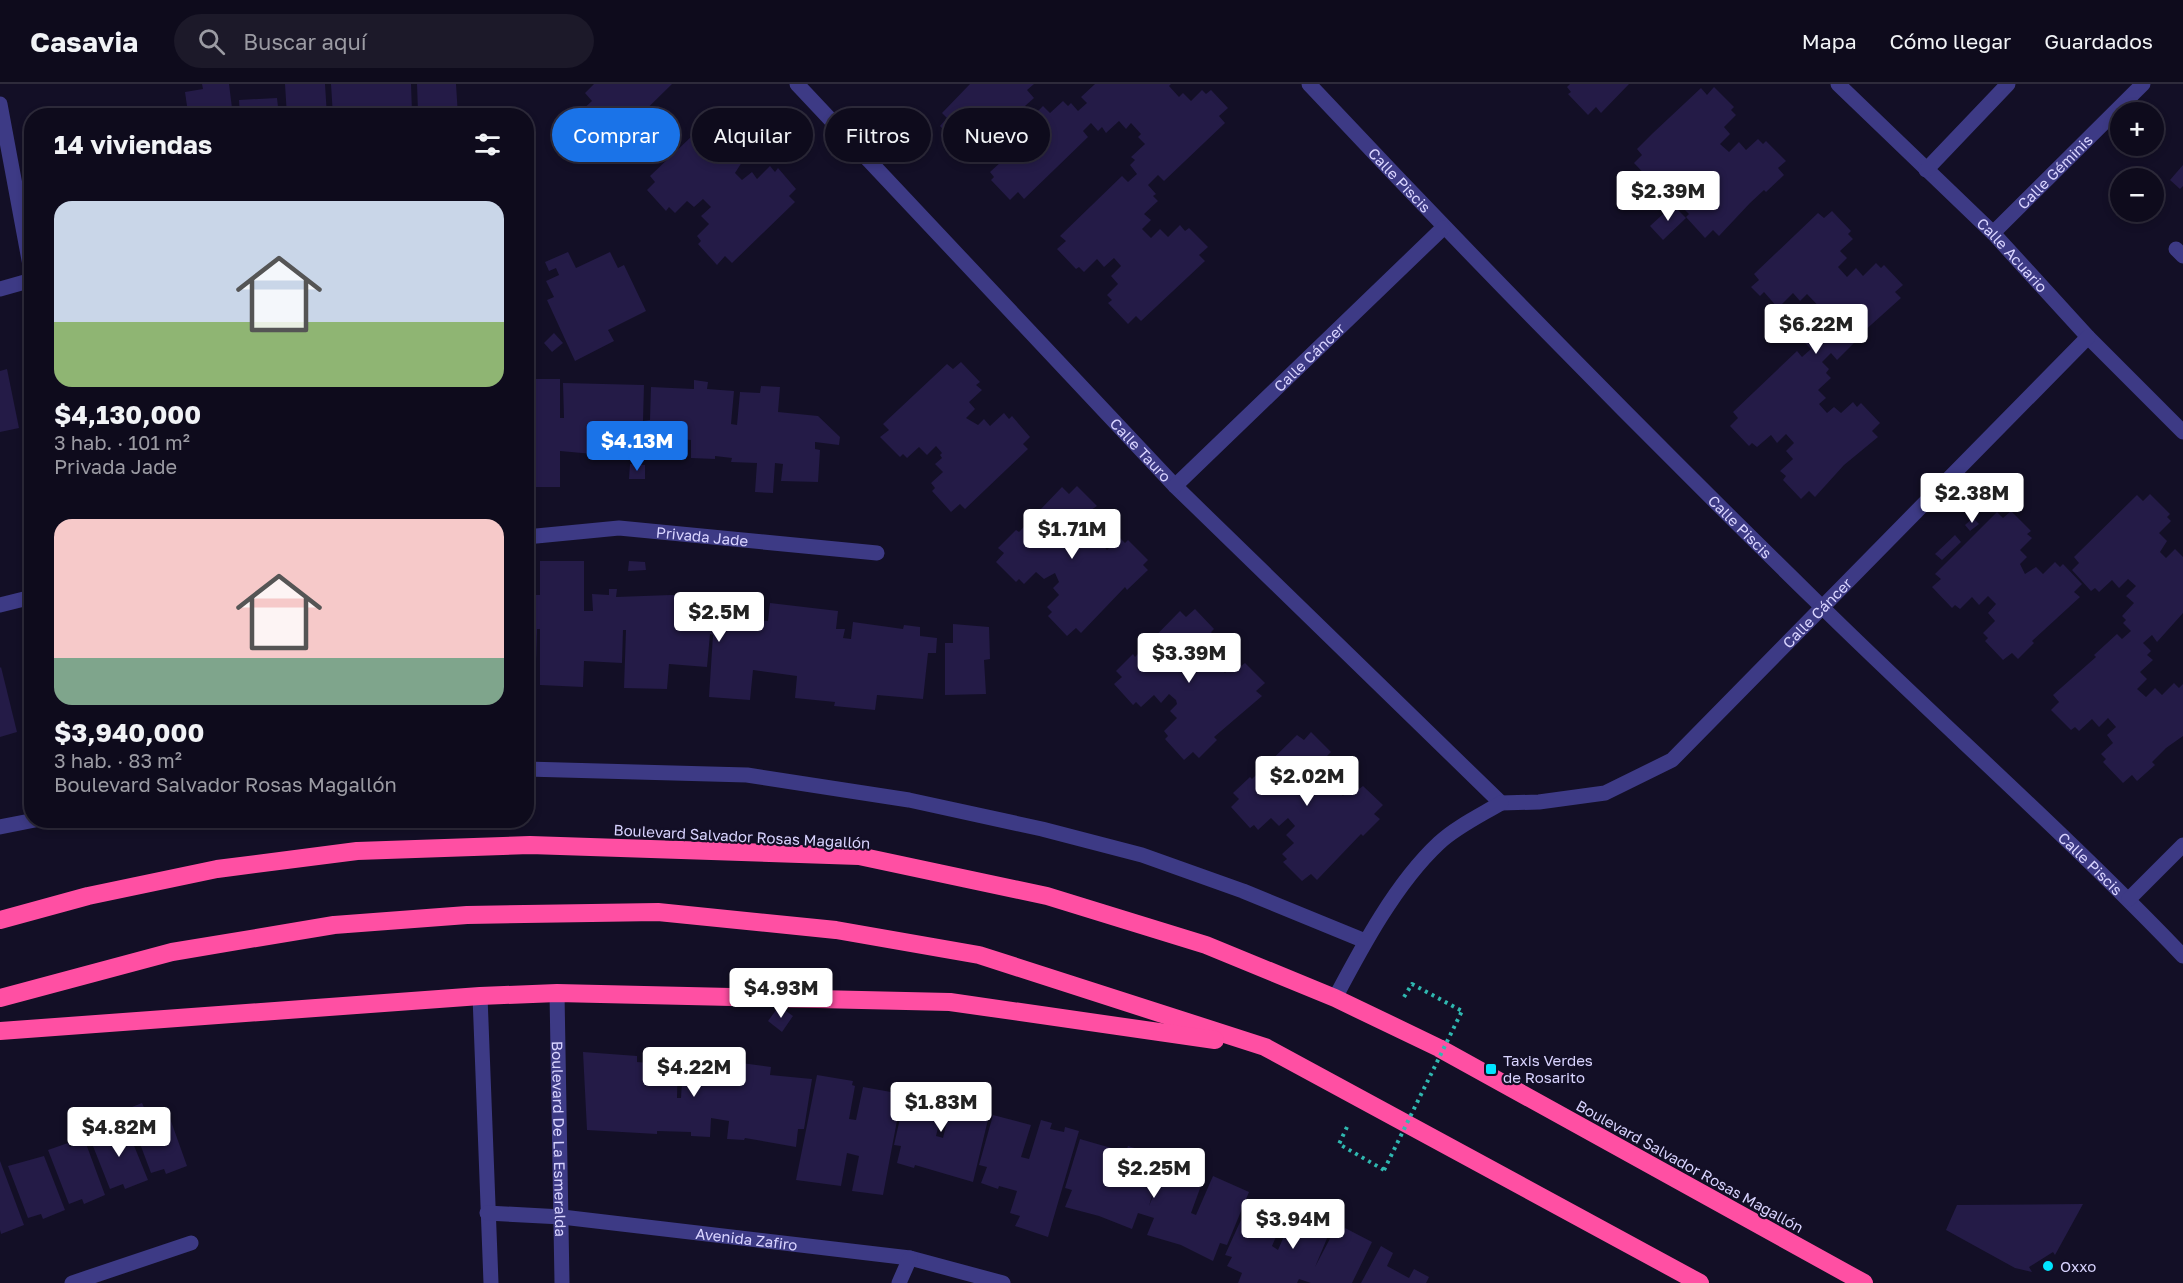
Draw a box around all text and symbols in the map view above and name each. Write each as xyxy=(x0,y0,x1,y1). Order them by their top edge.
search box xyxy=(174,14,594,68)
text: Casavia xyxy=(30,25,138,58)
icon: search xyxy=(195,25,228,58)
text: Buscar aquí xyxy=(243,28,367,55)
text: Mapa xyxy=(1802,28,1857,54)
text: Cómo llegar xyxy=(1890,28,2011,54)
text: Guardados xyxy=(2044,28,2153,54)
map controls xyxy=(2110,102,2164,222)
button: + xyxy=(2110,102,2164,156)
chip: Comprar xyxy=(552,108,680,162)
chip: Alquilar xyxy=(692,108,813,162)
chip: Filtros xyxy=(825,108,931,162)
chip: Nuevo xyxy=(943,108,1050,162)
icon: filters xyxy=(471,128,504,161)
text: 14 viviendas xyxy=(54,129,212,160)
street label: Calle Géminis xyxy=(2013,131,2096,213)
street label: Calle Piscis xyxy=(1365,144,1435,216)
button: − xyxy=(2110,168,2164,222)
pin: $2.39M xyxy=(1619,171,1717,222)
text: $2.39M xyxy=(1631,178,1705,202)
street label: Calle Acuario xyxy=(1973,214,2051,296)
icon: home xyxy=(225,240,333,348)
pin: $6.22M xyxy=(1767,304,1865,355)
text: $6.22M xyxy=(1779,311,1853,335)
street label: Calle Cáncer xyxy=(1270,319,1348,395)
text: $4,130,000 xyxy=(54,399,201,430)
street label: Calle Tauro xyxy=(1107,414,1175,485)
pin: $4.13M xyxy=(588,421,686,472)
text: $4.13M xyxy=(601,428,673,452)
text: 3 hab. · 101 m² xyxy=(54,430,190,454)
text: Privada Jade xyxy=(54,454,177,478)
pin: $2.38M xyxy=(1923,473,2021,524)
text: $2.38M xyxy=(1935,480,2009,504)
street label: Calle Piscis xyxy=(1705,491,1776,562)
pin: $1.71M xyxy=(1023,509,1121,560)
text: $1.71M xyxy=(1037,516,1107,540)
street label: Privada Jade xyxy=(655,523,749,550)
icon: home xyxy=(225,558,333,666)
street label: Calle Cáncer xyxy=(1779,574,1855,651)
pin: $2.5M xyxy=(677,592,761,643)
text: $2.5M xyxy=(688,599,750,623)
pin: $3.39M xyxy=(1140,633,1238,684)
text: $3.39M xyxy=(1152,640,1226,664)
text: $3,940,000 xyxy=(54,717,204,748)
text: 3 hab. · 83 m² xyxy=(54,748,182,772)
pin: $2.02M xyxy=(1258,756,1356,807)
text: $2.02M xyxy=(1270,763,1345,787)
text: Boulevard Salvador Rosas Magallón xyxy=(54,772,397,796)
street label: Boulevard Salvador Rosas Magallón xyxy=(613,820,871,852)
street label: Calle Piscis xyxy=(2055,828,2127,899)
pin: $4.93M xyxy=(732,968,830,1019)
text: $4.93M xyxy=(744,975,819,999)
street label: Boulevard De La Esmeralda xyxy=(549,1041,570,1237)
pin: $4.22M xyxy=(645,1047,743,1098)
place label: Taxis Verdes de Rosarito xyxy=(1503,1051,1593,1086)
text: $4.22M xyxy=(657,1054,731,1078)
marker: Taxis Verdes de Rosarito xyxy=(1484,1062,1498,1076)
pin: $1.83M xyxy=(892,1082,990,1133)
text: $1.83M xyxy=(905,1089,977,1113)
street label: Boulevard Salvador Rosas Magallón xyxy=(1573,1096,1807,1236)
pin: $4.82M xyxy=(70,1107,168,1158)
text: $4.82M xyxy=(81,1114,157,1138)
pin: $2.25M xyxy=(1105,1148,1203,1199)
text: $2.25M xyxy=(1117,1155,1191,1179)
pin: $3.94M xyxy=(1244,1199,1342,1250)
text: $3.94M xyxy=(1256,1206,1331,1230)
street label: Avenida Zafiro xyxy=(695,1224,799,1254)
place label: Oxxo xyxy=(2060,1257,2096,1275)
marker: Oxxo xyxy=(2041,1259,2055,1273)

